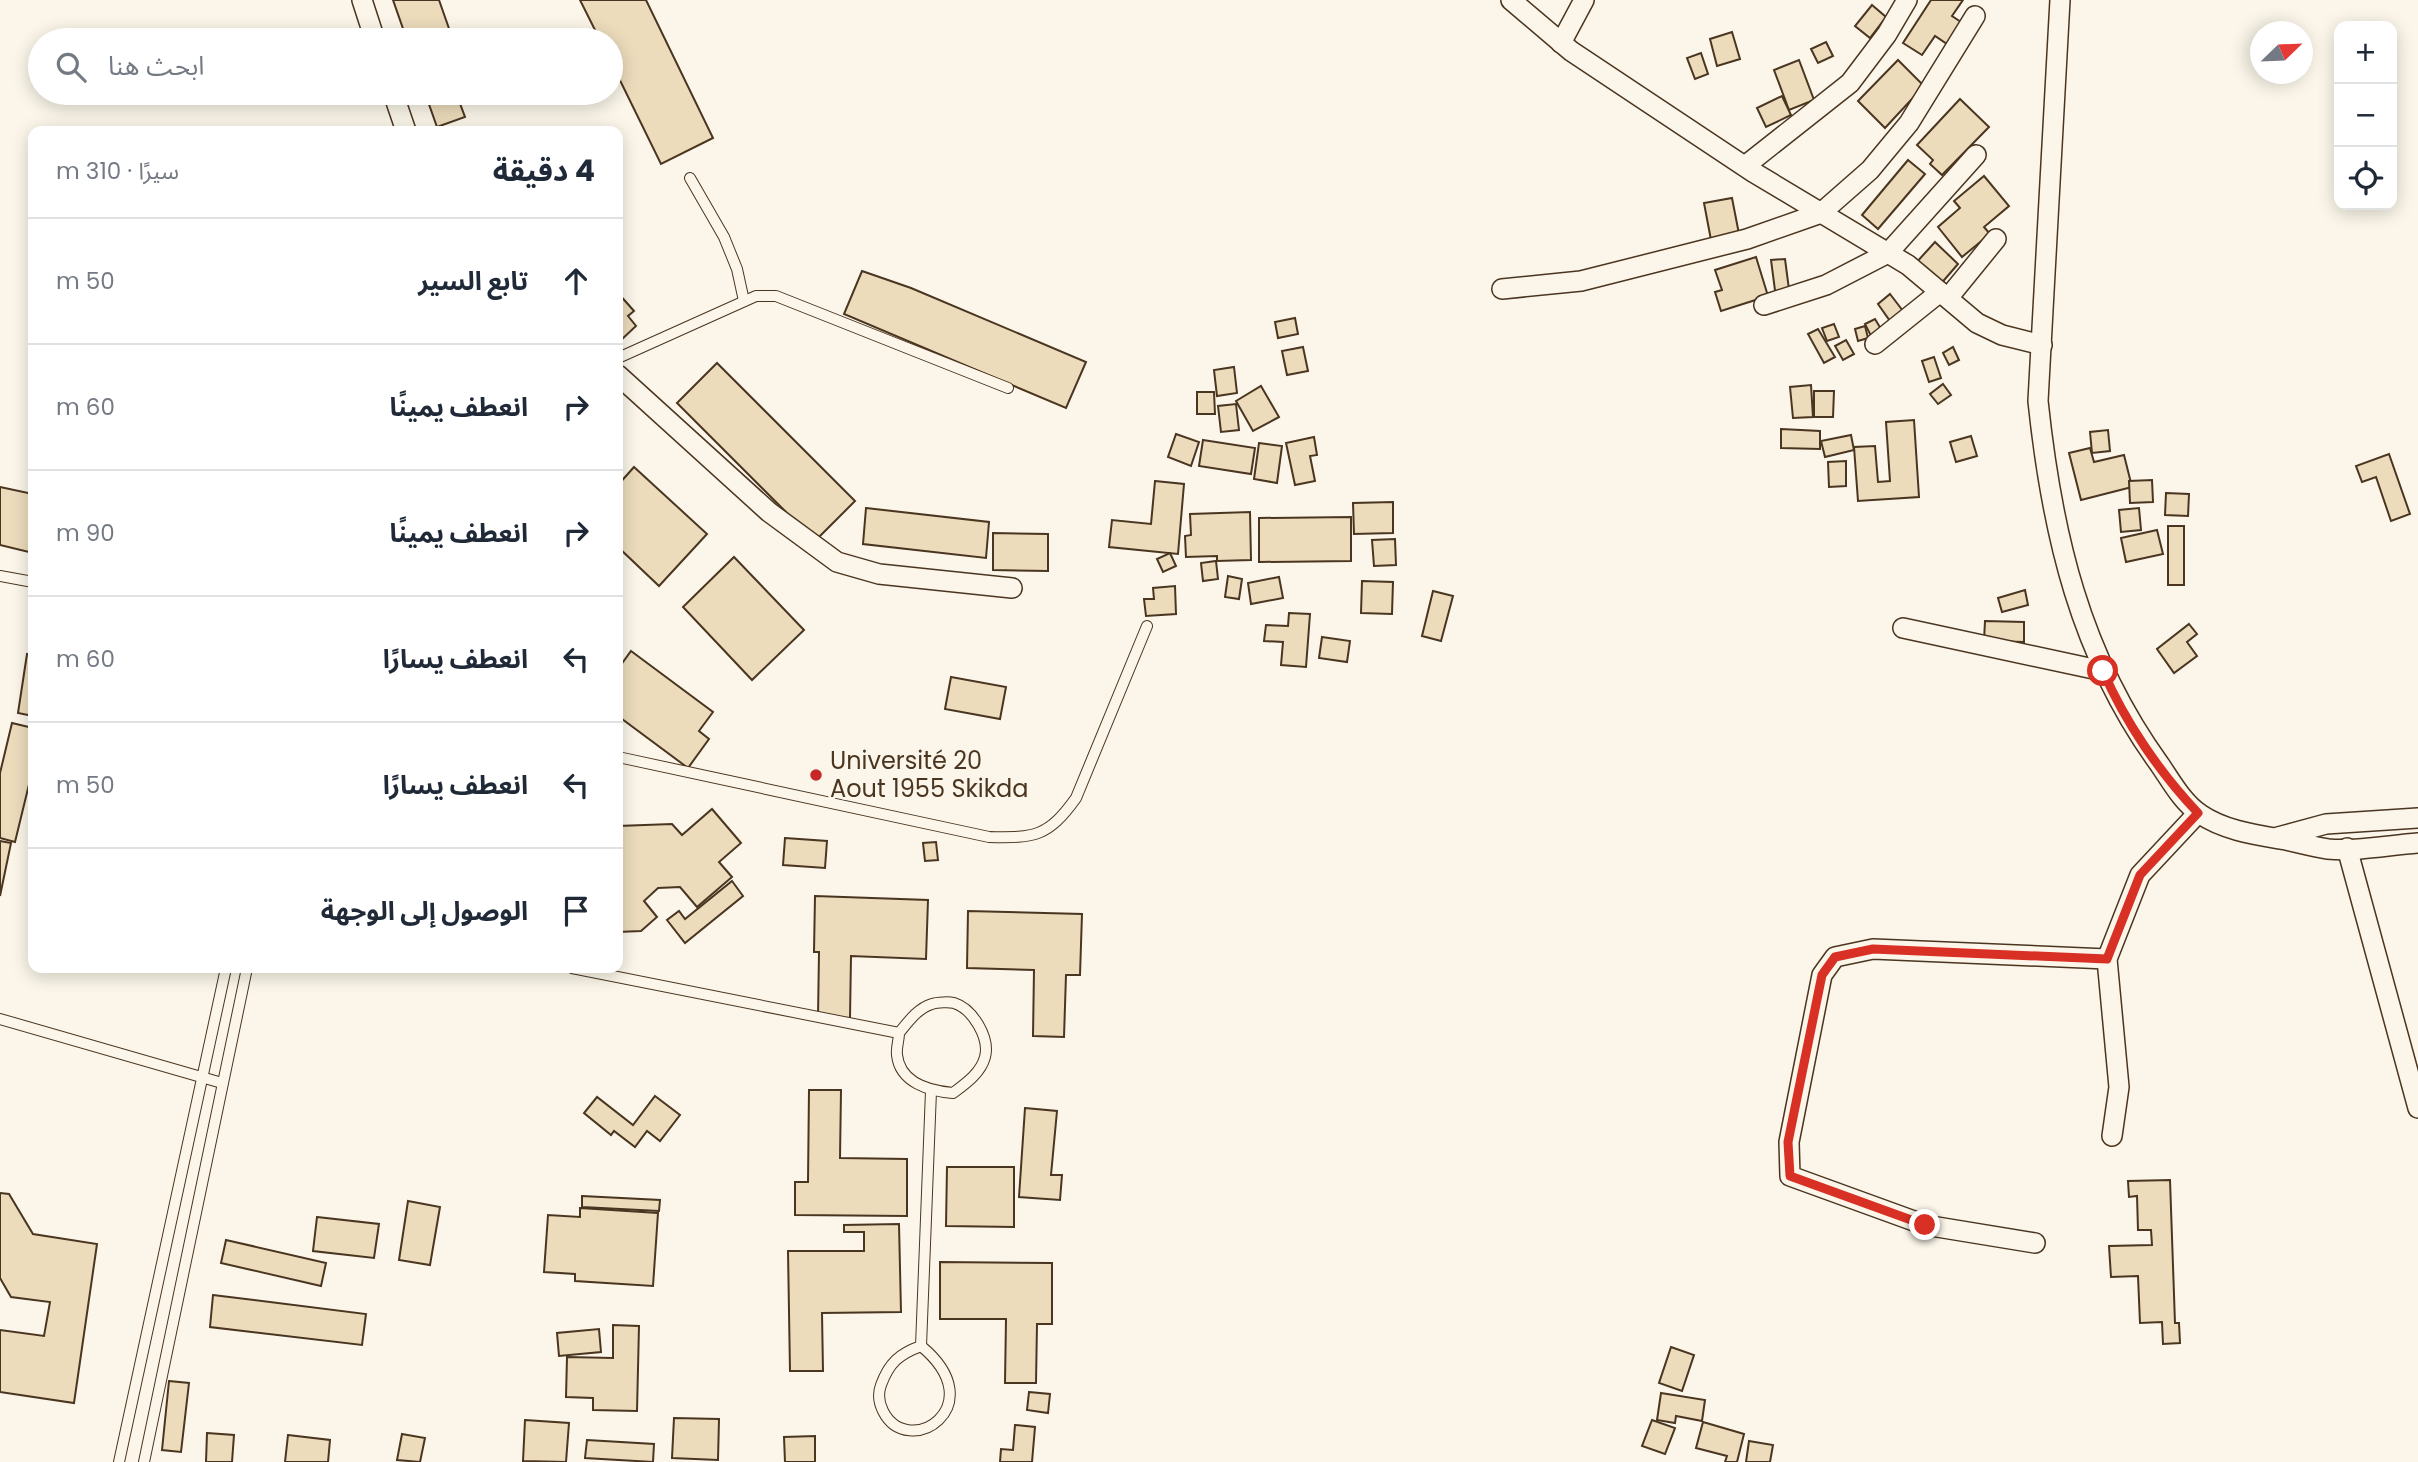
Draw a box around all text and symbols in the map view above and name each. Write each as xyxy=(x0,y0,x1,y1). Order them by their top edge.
north arrow xyxy=(2250,21,2313,84)
map controls xyxy=(2334,21,2397,210)
button: + xyxy=(2334,21,2397,84)
search box xyxy=(28,28,623,105)
icon: search xyxy=(52,48,90,86)
text: ابحث هنا xyxy=(108,48,205,84)
button: − xyxy=(2334,84,2397,147)
button: locate xyxy=(2334,147,2397,210)
text: 4 دقيقة xyxy=(493,149,595,192)
text: سيرًا · 310 m xyxy=(56,155,179,187)
icon: ahead xyxy=(557,262,595,300)
text: تابع السير xyxy=(418,263,528,299)
text: 50 m xyxy=(56,265,115,297)
icon: right xyxy=(557,388,595,426)
text: انعطف يمينًا xyxy=(390,389,528,425)
text: 60 m xyxy=(56,391,115,423)
icon: right xyxy=(557,514,595,552)
text: انعطف يمينًا xyxy=(390,515,528,551)
text: 90 m xyxy=(56,517,115,549)
icon: left xyxy=(557,640,595,678)
text: انعطف يسارًا xyxy=(383,641,528,677)
text: 60 m xyxy=(56,643,115,675)
route start xyxy=(2087,655,2118,686)
place label: Université 20 Aout 1955 Skikda xyxy=(830,744,1029,805)
icon: left xyxy=(557,766,595,804)
text: انعطف يسارًا xyxy=(383,767,528,803)
marker: Université 20 Aout 1955 Skikda xyxy=(808,767,824,783)
text: 50 m xyxy=(56,769,115,801)
icon: arrive xyxy=(557,892,595,930)
text: الوصول إلى الوجهة xyxy=(321,893,528,929)
route end xyxy=(1909,1209,1940,1240)

